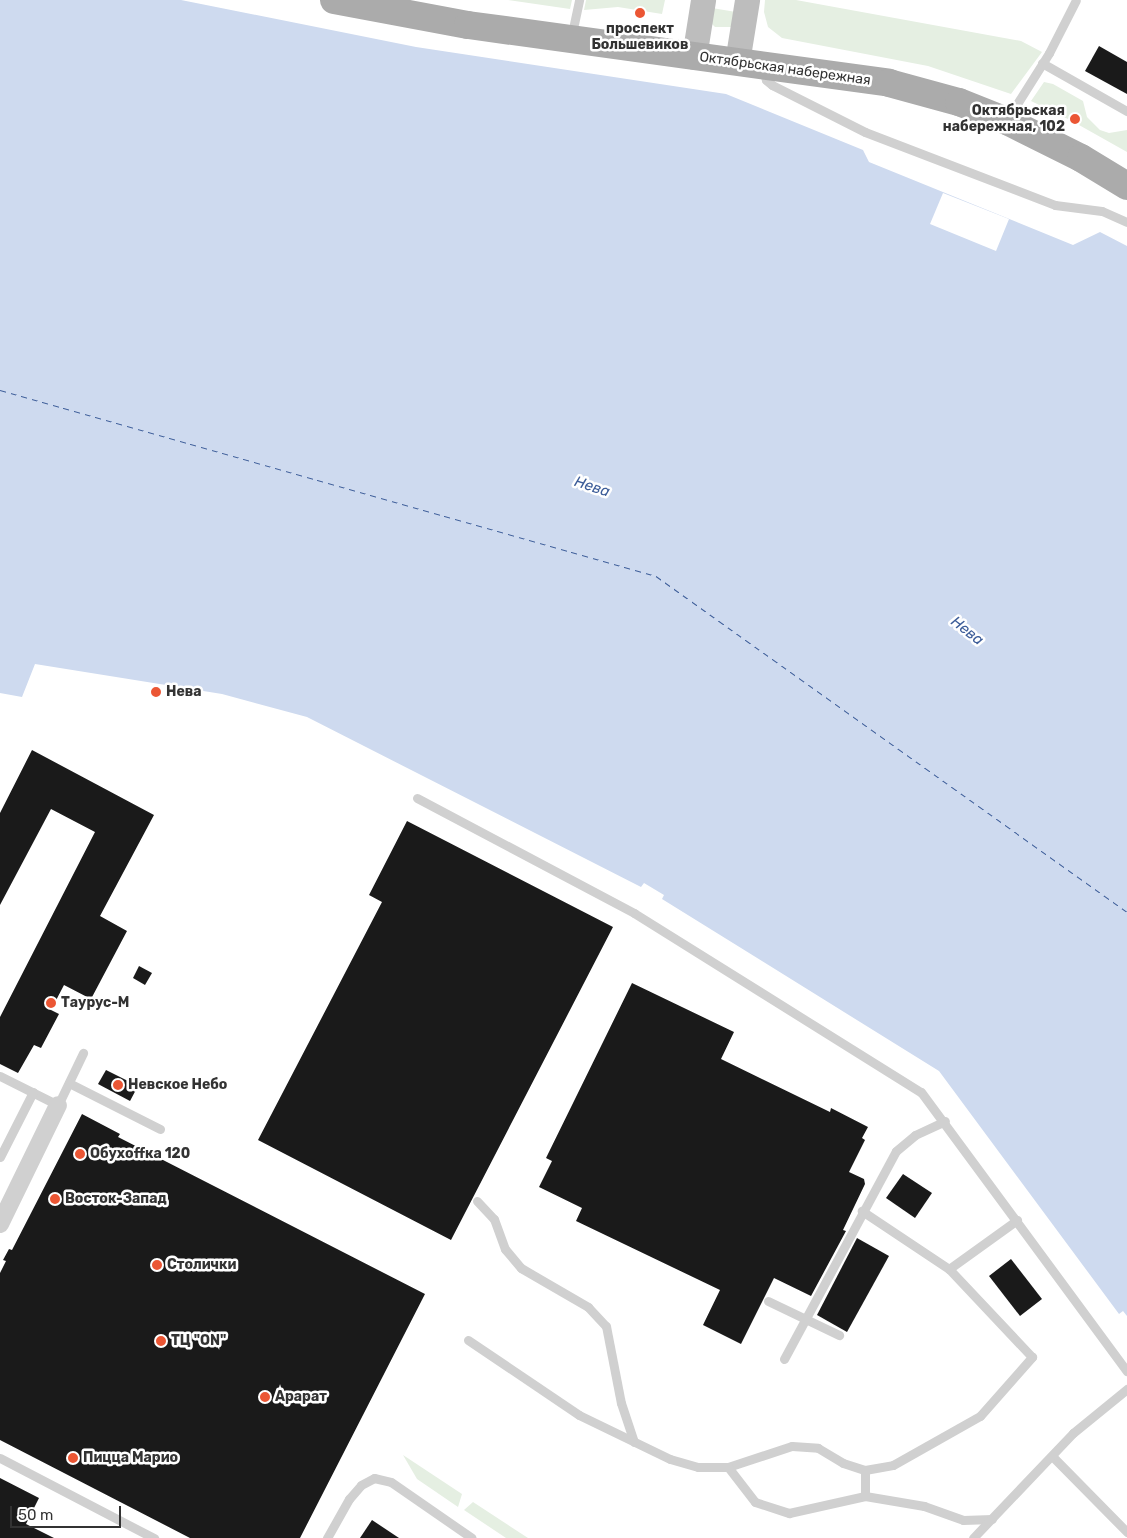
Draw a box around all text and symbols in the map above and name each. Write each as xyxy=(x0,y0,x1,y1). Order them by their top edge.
marker: проспект Большевиков xyxy=(634,7,646,19)
place label: проспект Большевиков xyxy=(592,21,688,54)
street label: Октябрьская набережная xyxy=(698,49,872,89)
place label: Октябрьская набережная, 102 xyxy=(943,103,1065,136)
marker: Октябрьская набережная, 102 xyxy=(1069,113,1081,125)
water label: Нева xyxy=(572,473,612,501)
water label: Нева xyxy=(947,613,987,649)
place label: Нева xyxy=(166,684,201,700)
marker: Нева xyxy=(150,686,162,698)
place label: Таурус-М xyxy=(61,995,129,1011)
marker: Таурус-М xyxy=(45,997,57,1009)
place label: Невское Небо xyxy=(128,1077,227,1093)
marker: Невское Небо xyxy=(112,1079,124,1091)
place label: Обухоffка 120 xyxy=(90,1146,190,1162)
marker: Обухоffка 120 xyxy=(74,1148,86,1160)
place label: Восток-Запад xyxy=(65,1191,167,1207)
marker: Восток-Запад xyxy=(49,1193,61,1205)
place label: Столички xyxy=(167,1257,237,1273)
marker: Столички xyxy=(151,1259,163,1271)
place label: ТЦ "ON" xyxy=(171,1333,226,1349)
marker: ТЦ "ON" xyxy=(155,1335,167,1347)
place label: Арарат xyxy=(275,1389,327,1405)
marker: Арарат xyxy=(259,1391,271,1403)
place label: Пицца Марио xyxy=(83,1450,178,1466)
marker: Пицца Марио xyxy=(67,1452,79,1464)
scale bar xyxy=(12,1496,124,1528)
text: 50 m xyxy=(18,1506,53,1524)

